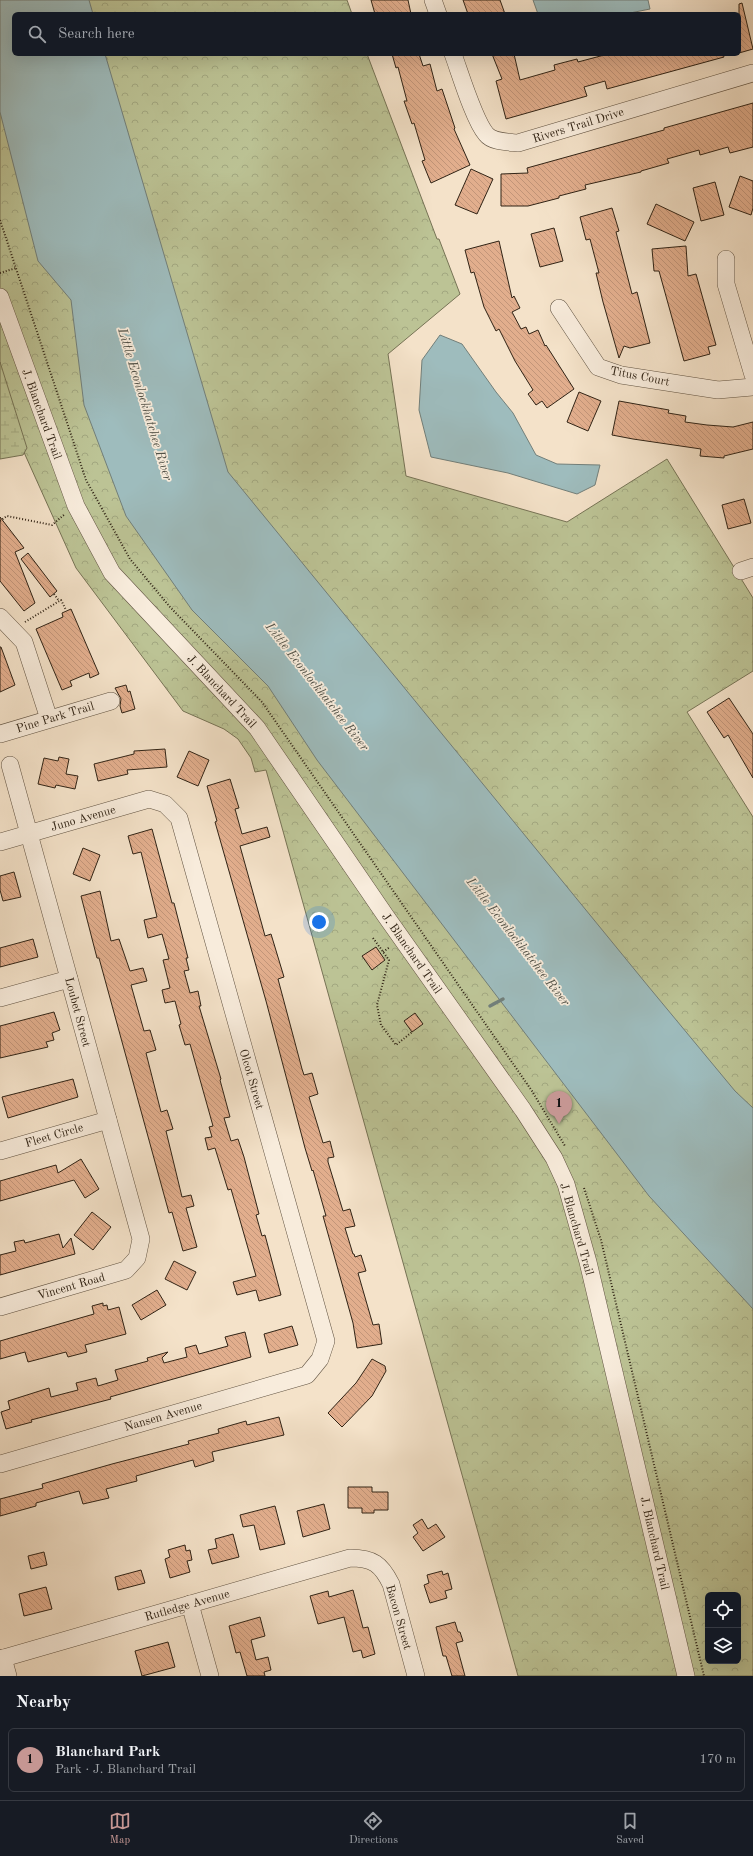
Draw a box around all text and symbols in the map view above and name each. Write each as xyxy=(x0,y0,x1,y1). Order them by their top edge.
search box xyxy=(12,12,741,56)
icon: search xyxy=(26,23,48,45)
text: Search here xyxy=(58,27,135,42)
street label: Rivers Trail Drive xyxy=(531,106,626,146)
water label: Little Econlockhatchee River xyxy=(115,326,174,483)
street label: Titus Court xyxy=(609,365,671,389)
street label: J. Blanchard Trail xyxy=(19,368,63,461)
water label: Little Econlockhatchee River xyxy=(262,619,371,754)
street label: J. Blanchard Trail xyxy=(184,653,258,731)
street label: Pine Park Trail xyxy=(15,700,96,735)
street label: Juno Avenue xyxy=(50,804,117,834)
water label: Little Econlockhatchee River xyxy=(463,874,572,1009)
street label: J. Blanchard Trail xyxy=(379,911,443,996)
your location xyxy=(309,912,329,932)
street label: Loubet Street xyxy=(62,976,92,1048)
street label: Olcot Street xyxy=(237,1048,265,1111)
pin: 1 xyxy=(546,1091,572,1124)
street label: Fleet Circle xyxy=(24,1122,85,1150)
street label: J. Blanchard Trail xyxy=(557,1182,595,1277)
street label: Vincent Road xyxy=(36,1272,107,1302)
street label: Nansen Avenue xyxy=(123,1400,204,1434)
street label: J. Blanchard Trail xyxy=(637,1495,671,1591)
street label: Bacon Street xyxy=(383,1583,413,1651)
street label: Rutledge Avenue xyxy=(143,1588,232,1624)
map controls xyxy=(705,1592,741,1664)
button: locate xyxy=(705,1592,741,1628)
button: layers xyxy=(705,1628,741,1664)
text: Nearby xyxy=(16,1694,71,1711)
text: Blanchard Park xyxy=(55,1745,160,1760)
text: 1 xyxy=(26,1753,34,1766)
text: 170 m xyxy=(699,1753,736,1766)
text: Park · J. Blanchard Trail xyxy=(55,1763,196,1776)
tab: Map xyxy=(109,1810,131,1848)
tab: Directions xyxy=(349,1810,398,1848)
tab: Saved xyxy=(616,1810,644,1848)

